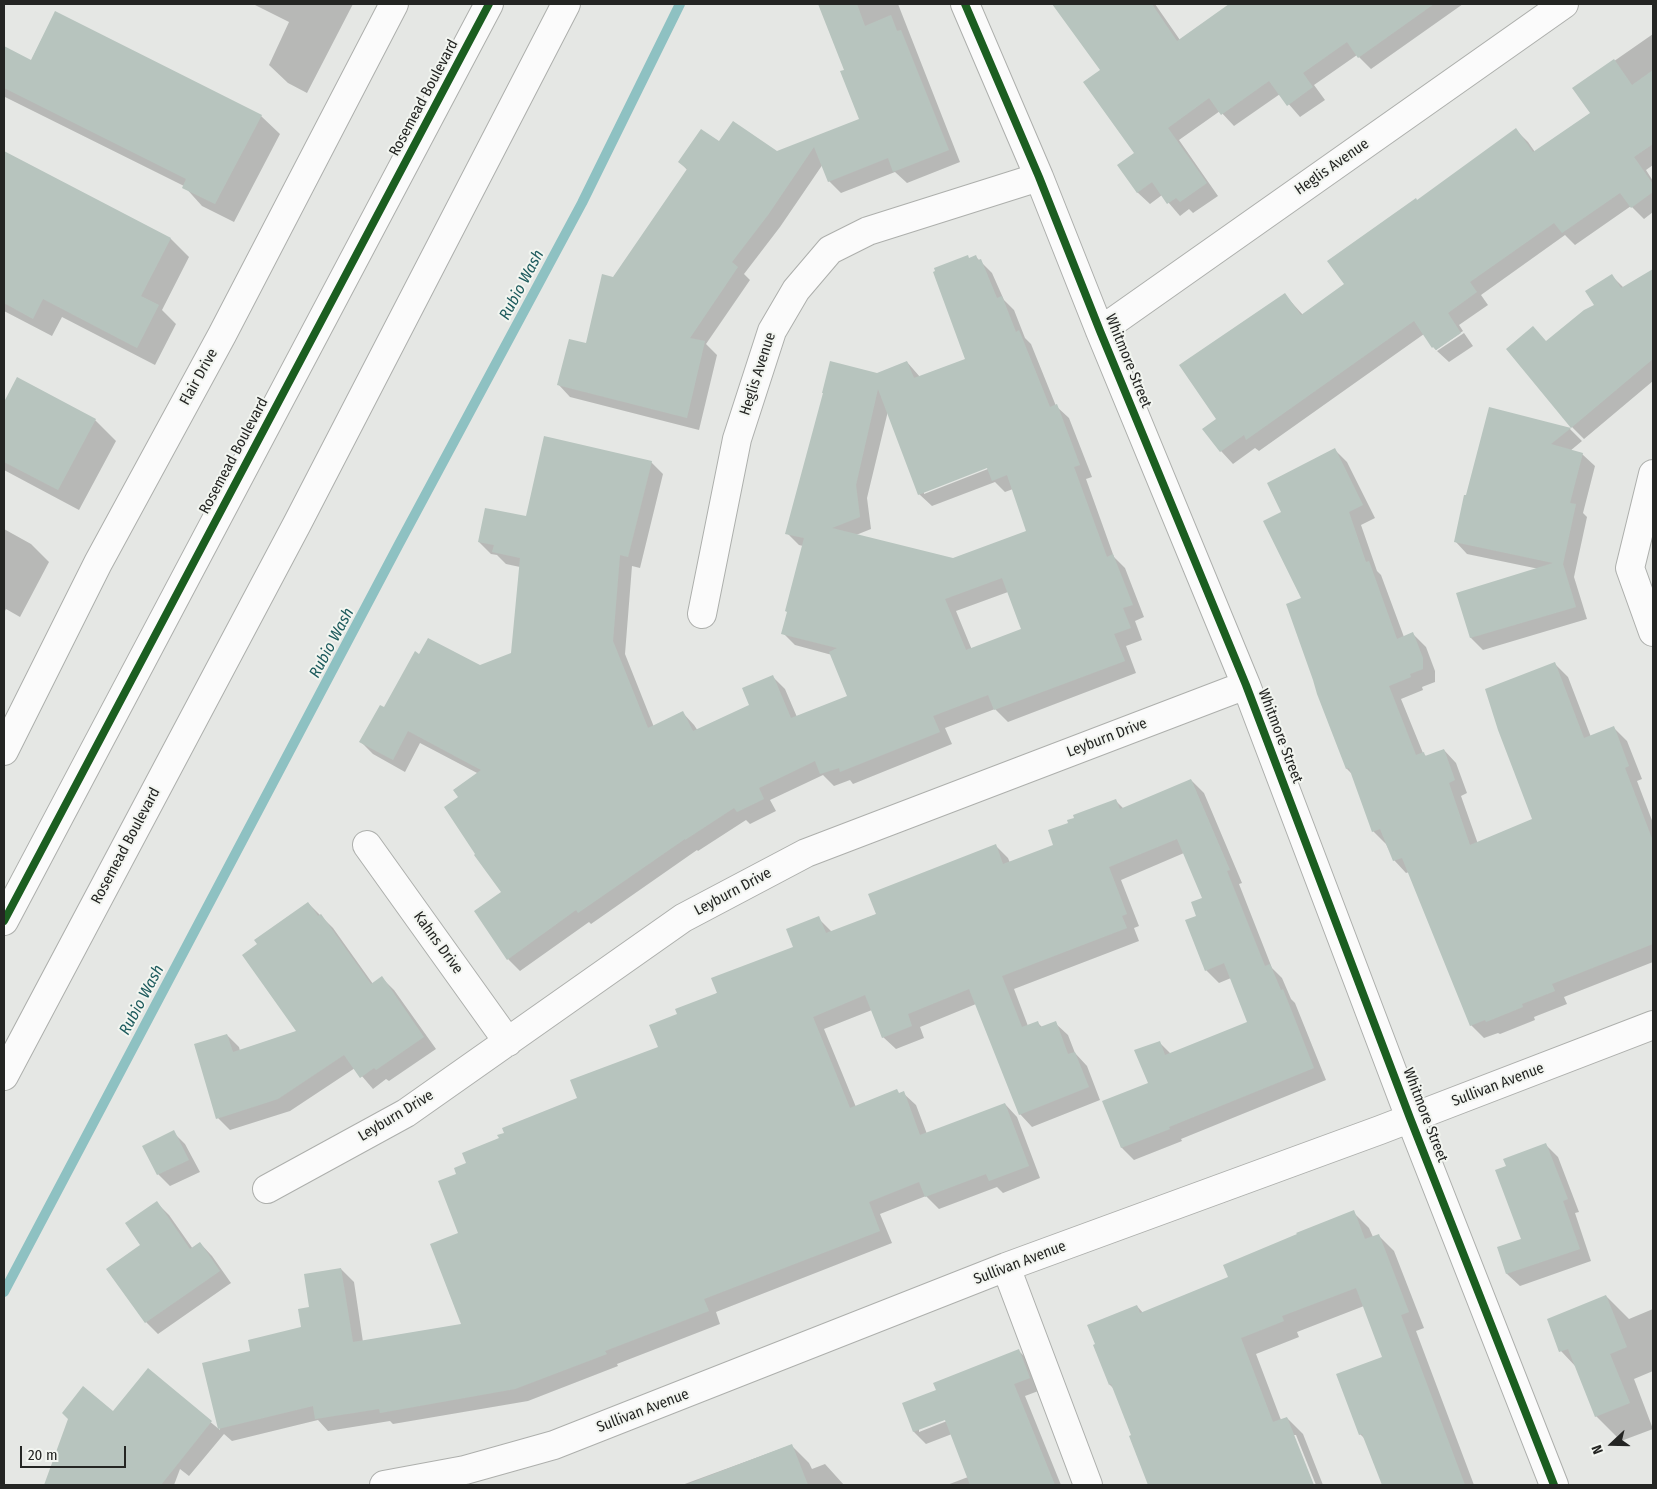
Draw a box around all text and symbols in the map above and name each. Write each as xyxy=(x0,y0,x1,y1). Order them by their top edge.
street label: Rosemead Boulevard xyxy=(386,37,462,159)
street label: Heglis Avenue xyxy=(1291,135,1373,199)
water label: Rubio Wash xyxy=(496,247,548,323)
street label: Whitmore Street xyxy=(1101,311,1155,411)
street label: Heglis Avenue xyxy=(736,330,780,418)
street label: Flair Drive xyxy=(176,346,222,408)
street label: Rosemead Boulevard xyxy=(196,395,272,517)
water label: Rubio Wash xyxy=(306,605,358,681)
street label: Whitmore Street xyxy=(1254,686,1306,786)
street label: Leyburn Drive xyxy=(1064,714,1150,762)
street label: Rosemead Boulevard xyxy=(88,785,164,907)
street label: Leyburn Drive xyxy=(691,864,775,920)
street label: Kahns Drive xyxy=(409,908,467,978)
water label: Rubio Wash xyxy=(116,962,168,1038)
street label: Sullivan Avenue xyxy=(1449,1059,1547,1111)
street label: Whitmore Street xyxy=(1399,1065,1451,1165)
street label: Leyburn Drive xyxy=(355,1086,437,1146)
street label: Sullivan Avenue xyxy=(971,1237,1069,1289)
street label: Sullivan Avenue xyxy=(594,1385,692,1437)
north arrow xyxy=(1587,1419,1637,1469)
scale bar xyxy=(22,1436,129,1468)
text: N xyxy=(1588,1443,1607,1457)
text: 20 m xyxy=(28,1446,58,1464)

